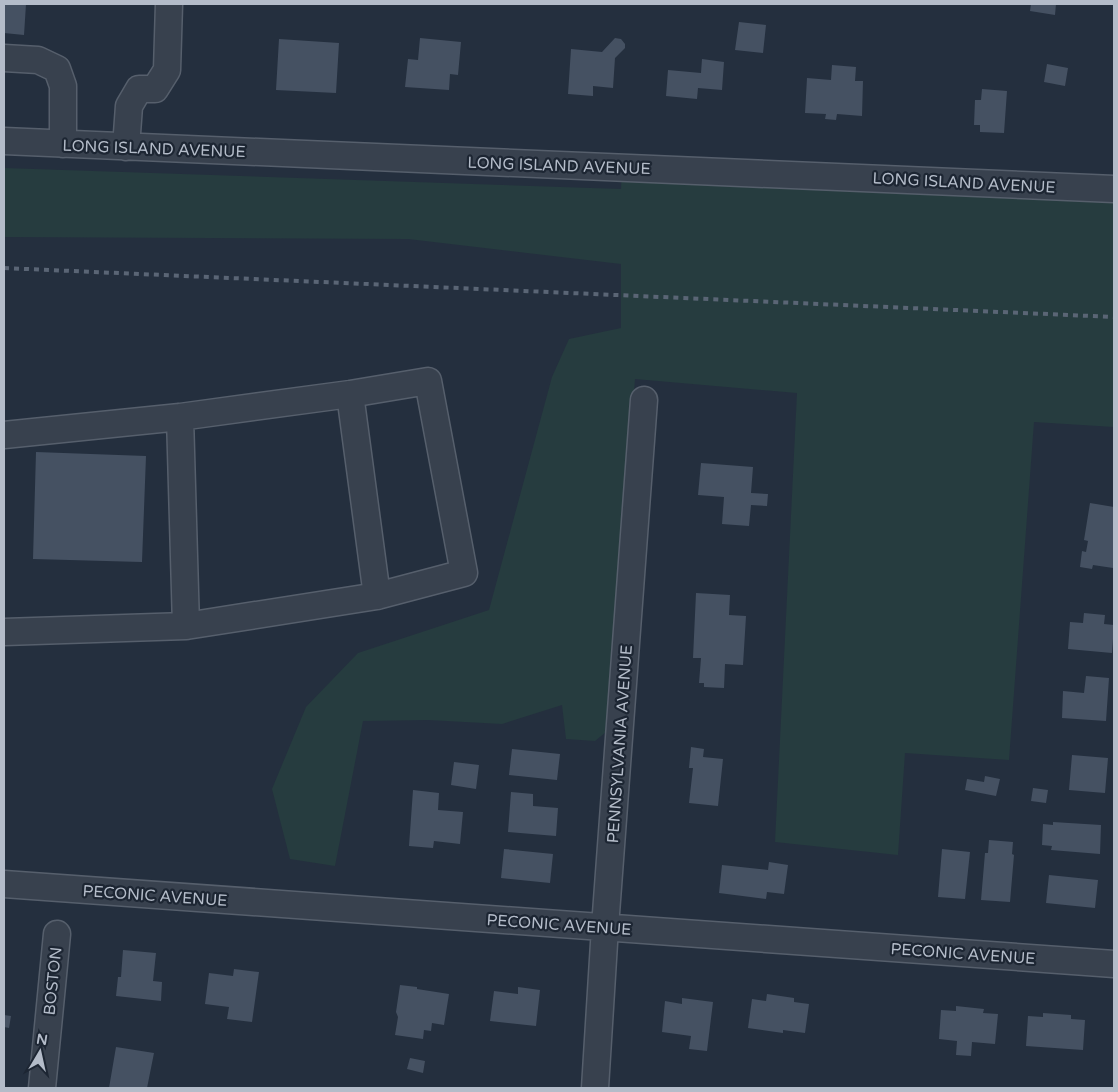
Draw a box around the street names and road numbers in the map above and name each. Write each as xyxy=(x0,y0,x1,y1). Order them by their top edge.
street label: LONG ISLAND AVENUE xyxy=(62,136,246,162)
street label: LONG ISLAND AVENUE xyxy=(467,153,651,179)
street label: LONG ISLAND AVENUE xyxy=(872,168,1056,198)
street label: PENNSYLVANIA AVENUE xyxy=(603,644,637,844)
street label: PECONIC AVENUE xyxy=(82,881,228,911)
street label: PECONIC AVENUE xyxy=(486,910,632,940)
street label: PECONIC AVENUE xyxy=(890,939,1036,969)
street label: BOSTON xyxy=(39,946,67,1016)

